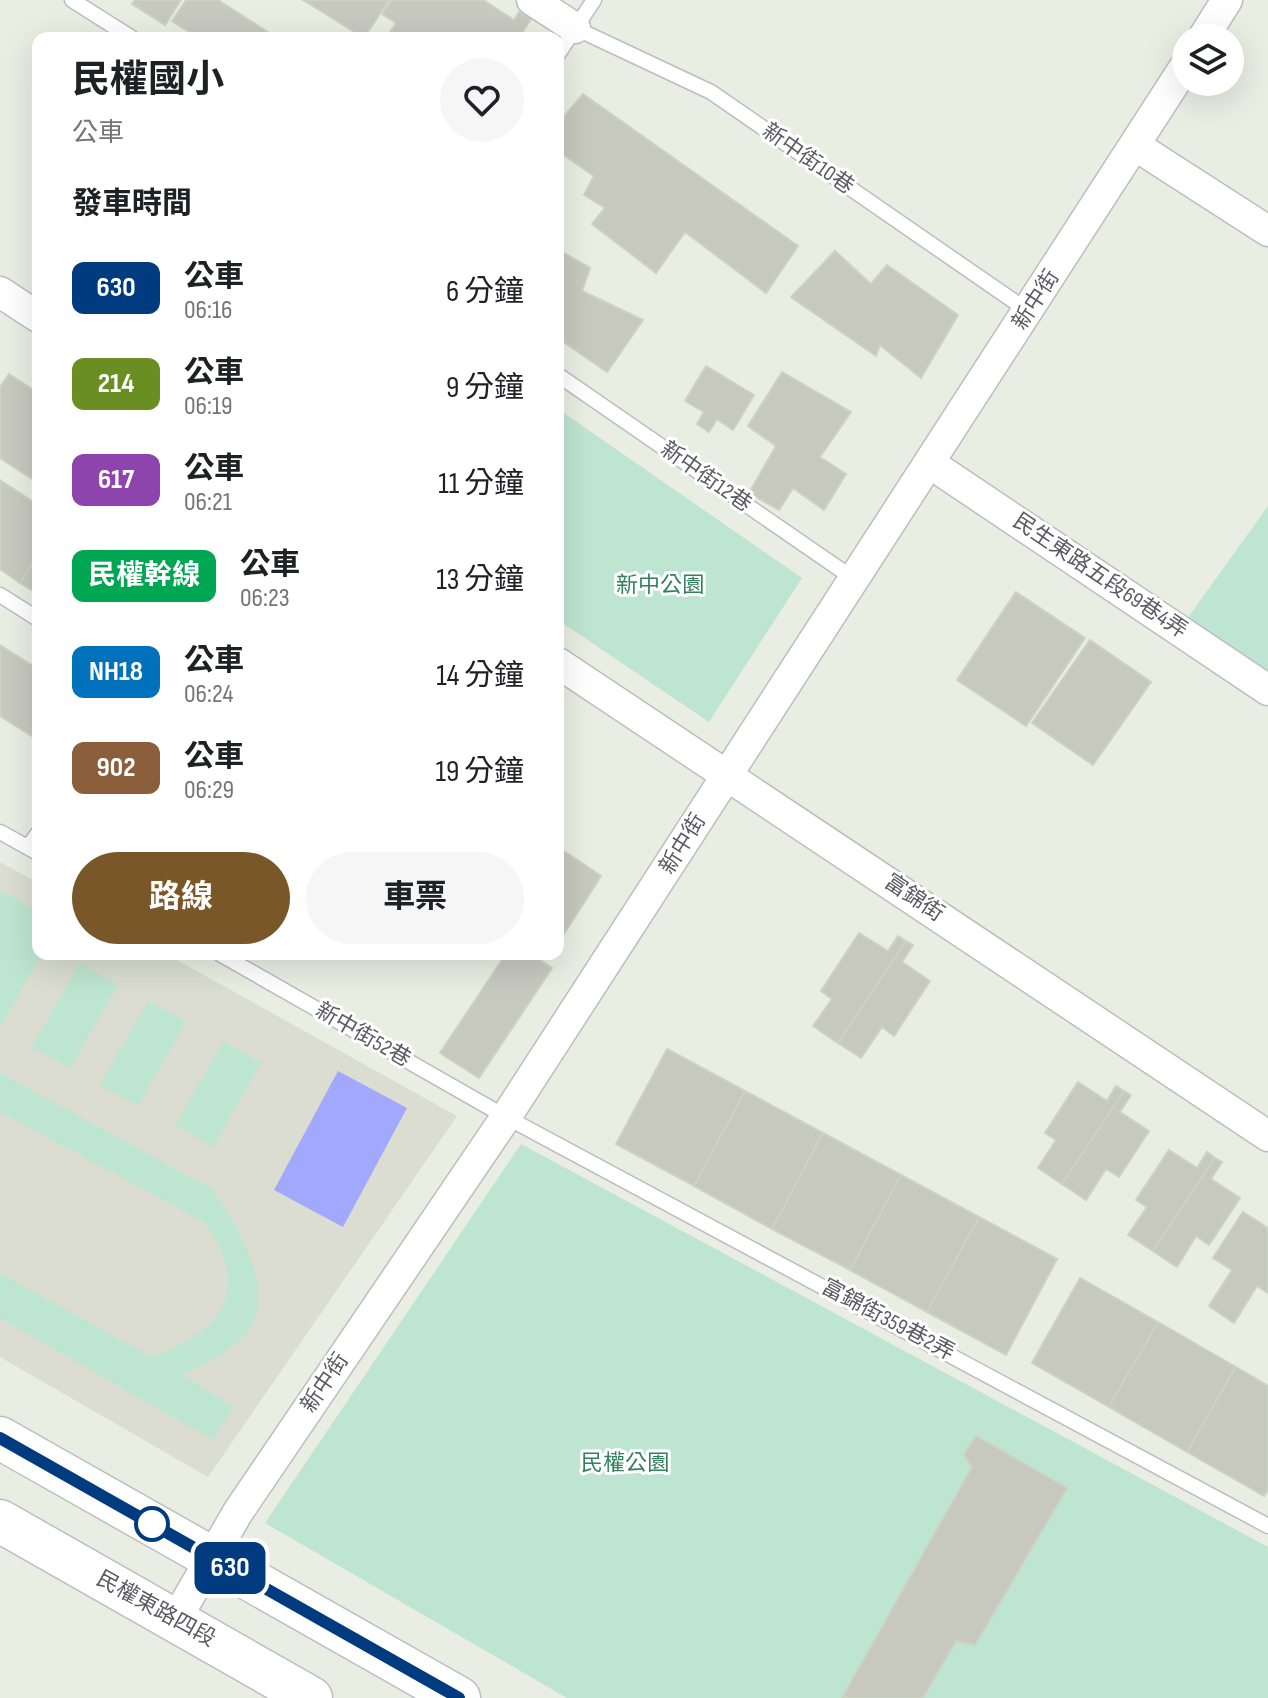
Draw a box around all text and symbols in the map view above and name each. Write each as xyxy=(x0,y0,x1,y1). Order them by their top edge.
map controls xyxy=(1172,24,1244,96)
button: layers xyxy=(1172,24,1244,96)
text: 民權國小 xyxy=(72,58,224,103)
button: heart xyxy=(440,58,524,142)
text: 公車 xyxy=(72,118,124,149)
street label: 新中街10巷 xyxy=(757,118,859,200)
text: 發車時間 xyxy=(72,186,192,222)
text: 公車 xyxy=(184,259,244,295)
street label: 新中街 xyxy=(1007,265,1065,335)
text: 630 xyxy=(96,271,136,304)
text: 6 分鐘 xyxy=(446,274,524,310)
text: 06:16 xyxy=(184,295,232,326)
text: 公車 xyxy=(184,355,244,391)
text: 214 xyxy=(98,367,134,400)
text: 9 分鐘 xyxy=(446,370,524,406)
text: 06:19 xyxy=(184,391,233,422)
street label: 新中街12巷 xyxy=(655,436,757,518)
text: 公車 xyxy=(184,451,244,487)
text: 617 xyxy=(98,463,134,496)
text: 11 分鐘 xyxy=(438,466,524,502)
text: 06:21 xyxy=(184,487,232,518)
street label: 民生東路五段69巷4弄 xyxy=(1008,508,1192,644)
text: 公車 xyxy=(240,547,300,583)
text: 民權幹線 xyxy=(88,559,200,592)
text: 13 分鐘 xyxy=(436,562,524,598)
park label: 新中公園 xyxy=(616,572,704,599)
text: 06:23 xyxy=(240,583,290,614)
text: 公車 xyxy=(184,643,244,679)
text: NH18 xyxy=(89,655,143,688)
text: 14 分鐘 xyxy=(436,658,524,694)
text: 06:24 xyxy=(184,679,233,710)
text: 公車 xyxy=(184,739,244,775)
text: 902 xyxy=(97,751,135,784)
text: 19 分鐘 xyxy=(435,754,524,790)
text: 06:29 xyxy=(184,775,234,806)
street label: 新中街 xyxy=(654,809,712,879)
button: 路線 xyxy=(72,852,290,944)
button: 車票 xyxy=(306,852,524,944)
street label: 富錦街 xyxy=(879,868,949,928)
street label: 新中街52巷 xyxy=(310,997,416,1073)
street label: 富錦街359巷2弄 xyxy=(817,1274,959,1366)
street label: 新中街 xyxy=(295,1348,355,1418)
park label: 民權公園 xyxy=(581,1450,669,1477)
unlabelled marker xyxy=(135,1507,169,1541)
line badge: 630 xyxy=(184,1542,276,1594)
text: 630 xyxy=(210,1551,250,1584)
street label: 民權東路四段 xyxy=(92,1565,220,1653)

